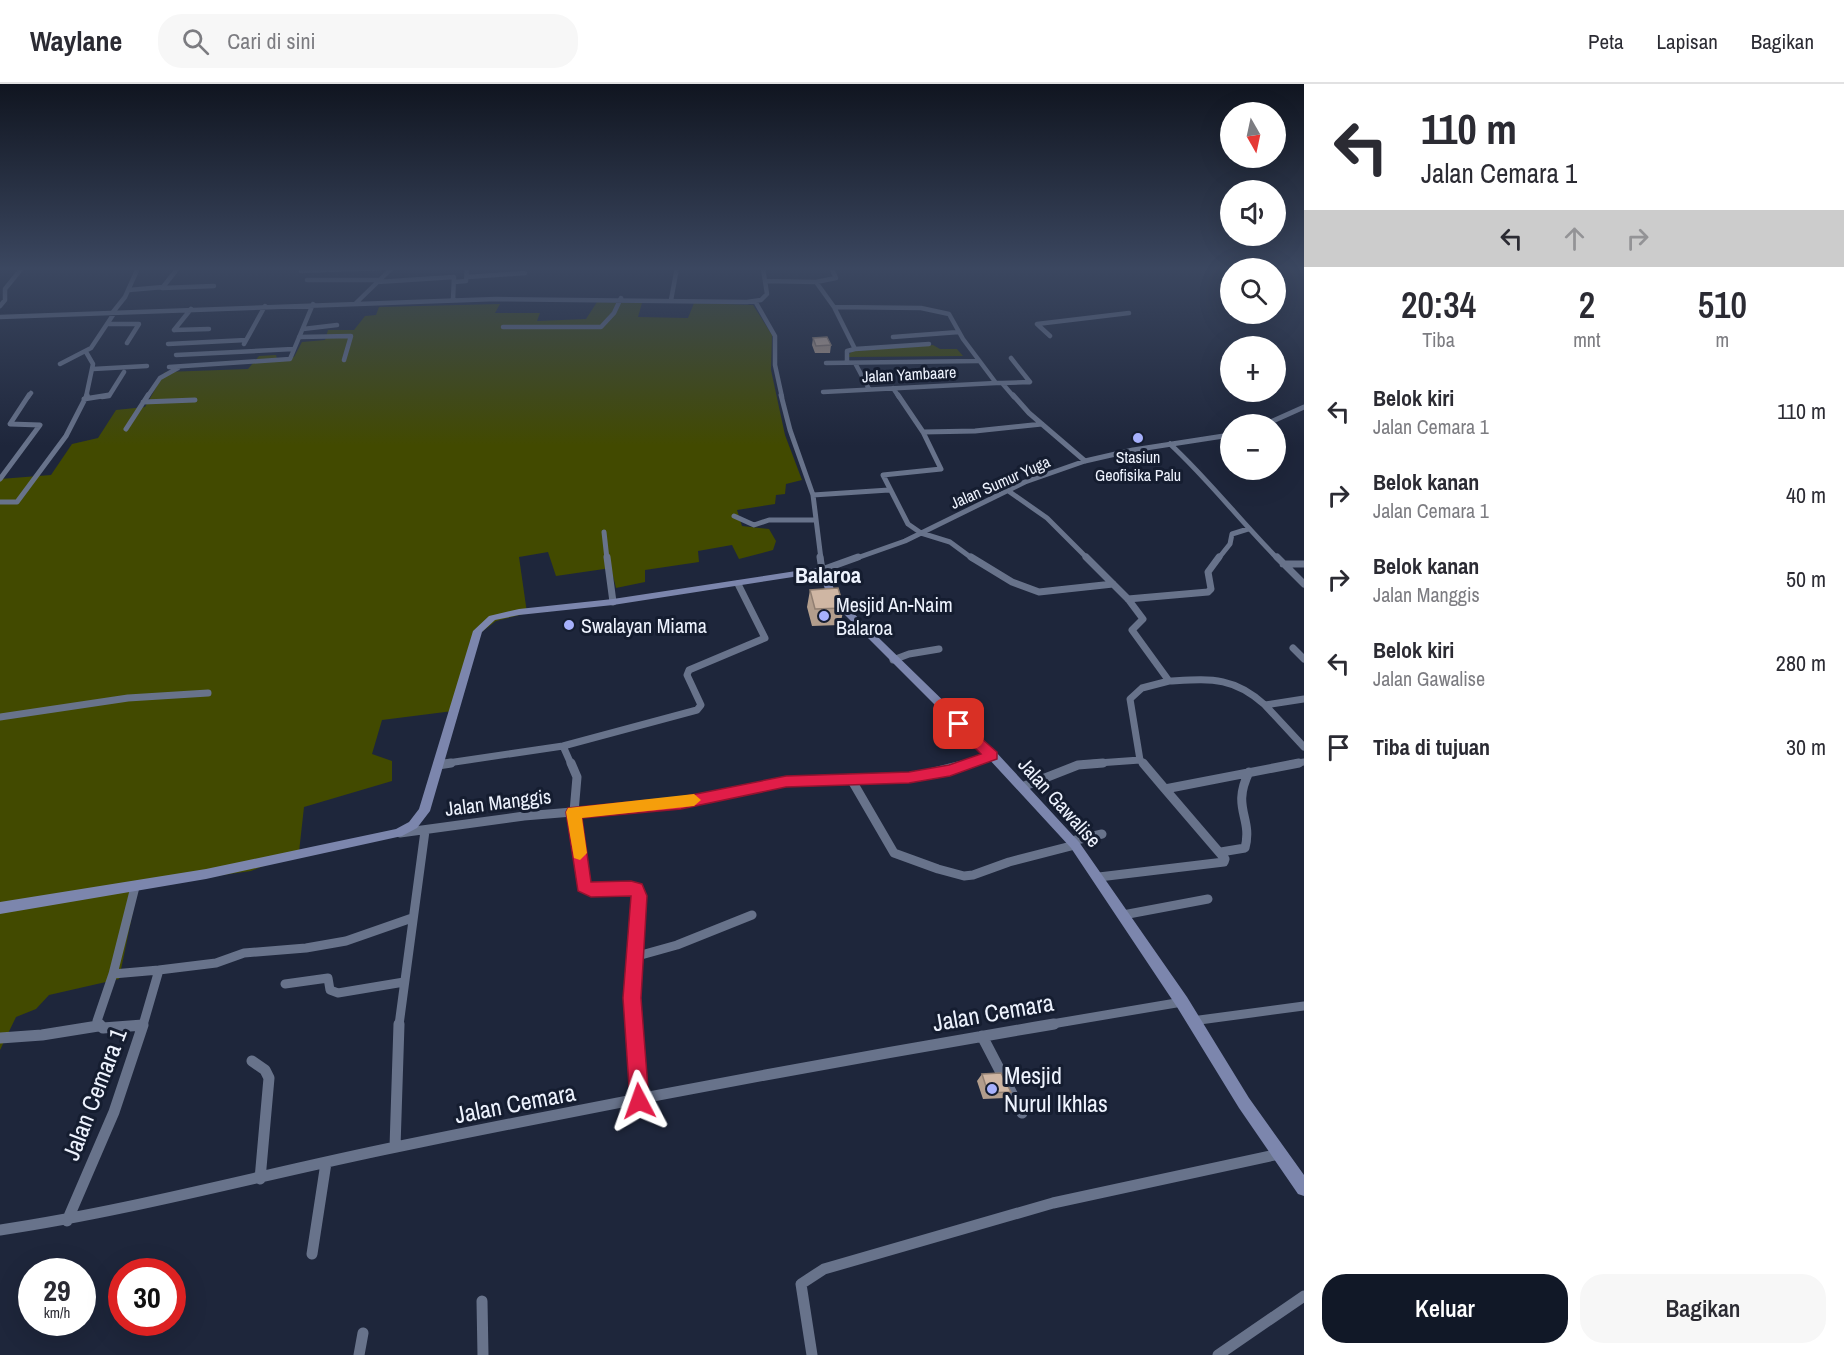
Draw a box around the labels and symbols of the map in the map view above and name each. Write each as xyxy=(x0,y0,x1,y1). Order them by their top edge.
north arrow xyxy=(1220,102,1286,168)
street label: Jalan Yambaare xyxy=(861,361,957,387)
marker: Stasiun Geofisika Palu xyxy=(1131,431,1145,445)
place label: Stasiun Geofisika Palu xyxy=(1095,446,1181,486)
street label: Jalan Sumur Yuga xyxy=(947,450,1054,514)
district label: Balaroa xyxy=(795,560,861,590)
place label: Mesjid An-Naim Balaroa xyxy=(836,591,953,641)
marker: Mesjid An-Naim Balaroa xyxy=(817,609,831,623)
place label: Swalayan Miama xyxy=(581,612,707,639)
marker: Swalayan Miama xyxy=(562,618,576,632)
pin xyxy=(933,698,984,749)
street label: Jalan Gawalise xyxy=(1012,751,1108,853)
street label: Jalan Manggis xyxy=(443,782,553,822)
street label: Jalan Cemara xyxy=(930,986,1056,1038)
street label: Jalan Cemara 1 xyxy=(54,1023,134,1165)
place label: Mesjid Nurul Ikhlas xyxy=(1004,1059,1108,1119)
position arrow xyxy=(607,1069,671,1133)
street label: Jalan Cemara xyxy=(452,1076,578,1130)
marker: Mesjid Nurul Ikhlas xyxy=(985,1082,999,1096)
speed limit sign: 30 xyxy=(108,1258,186,1336)

